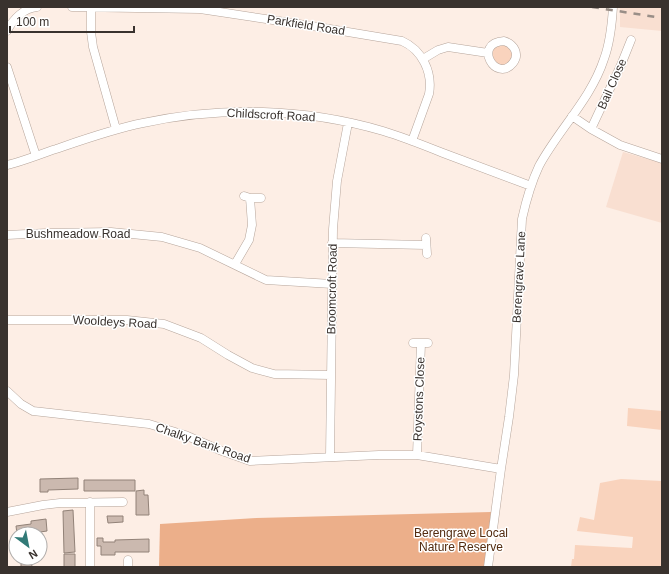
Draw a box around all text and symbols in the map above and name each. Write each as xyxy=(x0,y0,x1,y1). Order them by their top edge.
scale bar xyxy=(10,8,134,34)
street label: Parkfield Road xyxy=(266,12,346,38)
text: 100 m xyxy=(16,15,49,29)
street label: Bail Close xyxy=(595,56,630,112)
street label: Childscroft Road xyxy=(226,106,316,124)
street label: Bushmeadow Road xyxy=(26,227,130,241)
street label: Berengrave Lane xyxy=(510,230,528,323)
street label: Broomcroft Road xyxy=(324,244,340,334)
street label: Wooldeys Road xyxy=(72,313,158,331)
street label: Roystons Close xyxy=(411,356,427,441)
street label: Chalky Bank Road xyxy=(154,420,252,466)
north arrow xyxy=(8,526,48,566)
park label: Berengrave Local Nature Reserve xyxy=(414,526,508,554)
text: N xyxy=(27,547,40,562)

